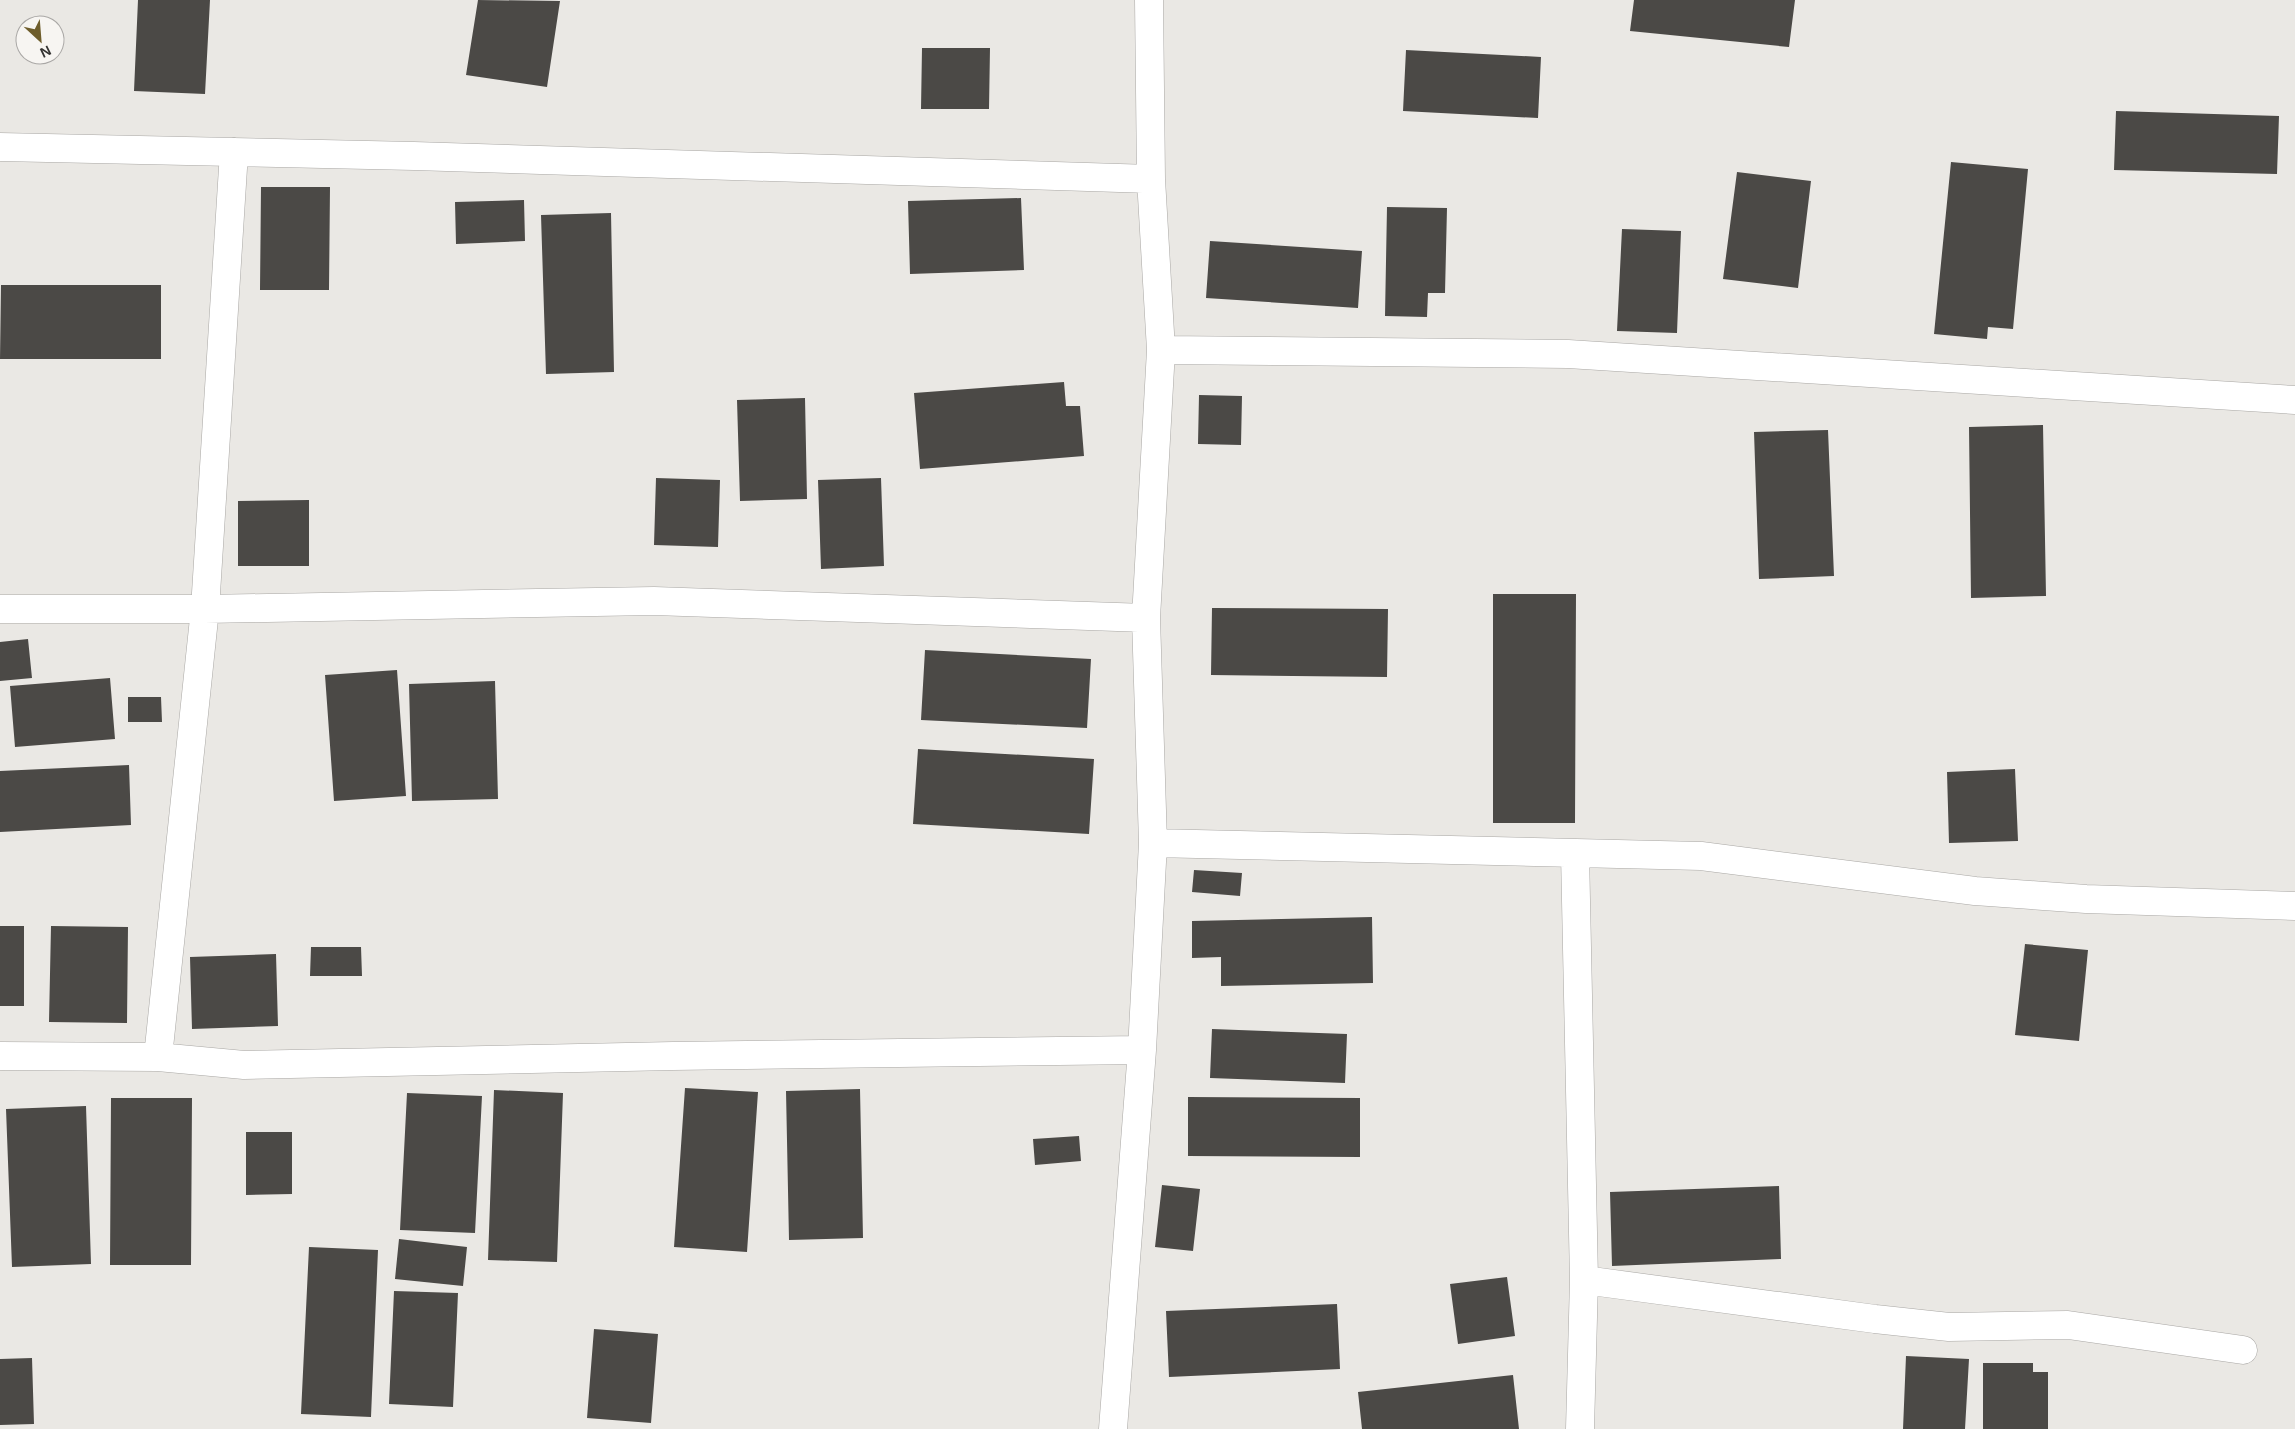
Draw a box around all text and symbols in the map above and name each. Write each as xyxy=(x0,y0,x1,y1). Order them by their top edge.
north arrow xyxy=(15,15,65,65)
text: N xyxy=(38,42,54,61)

